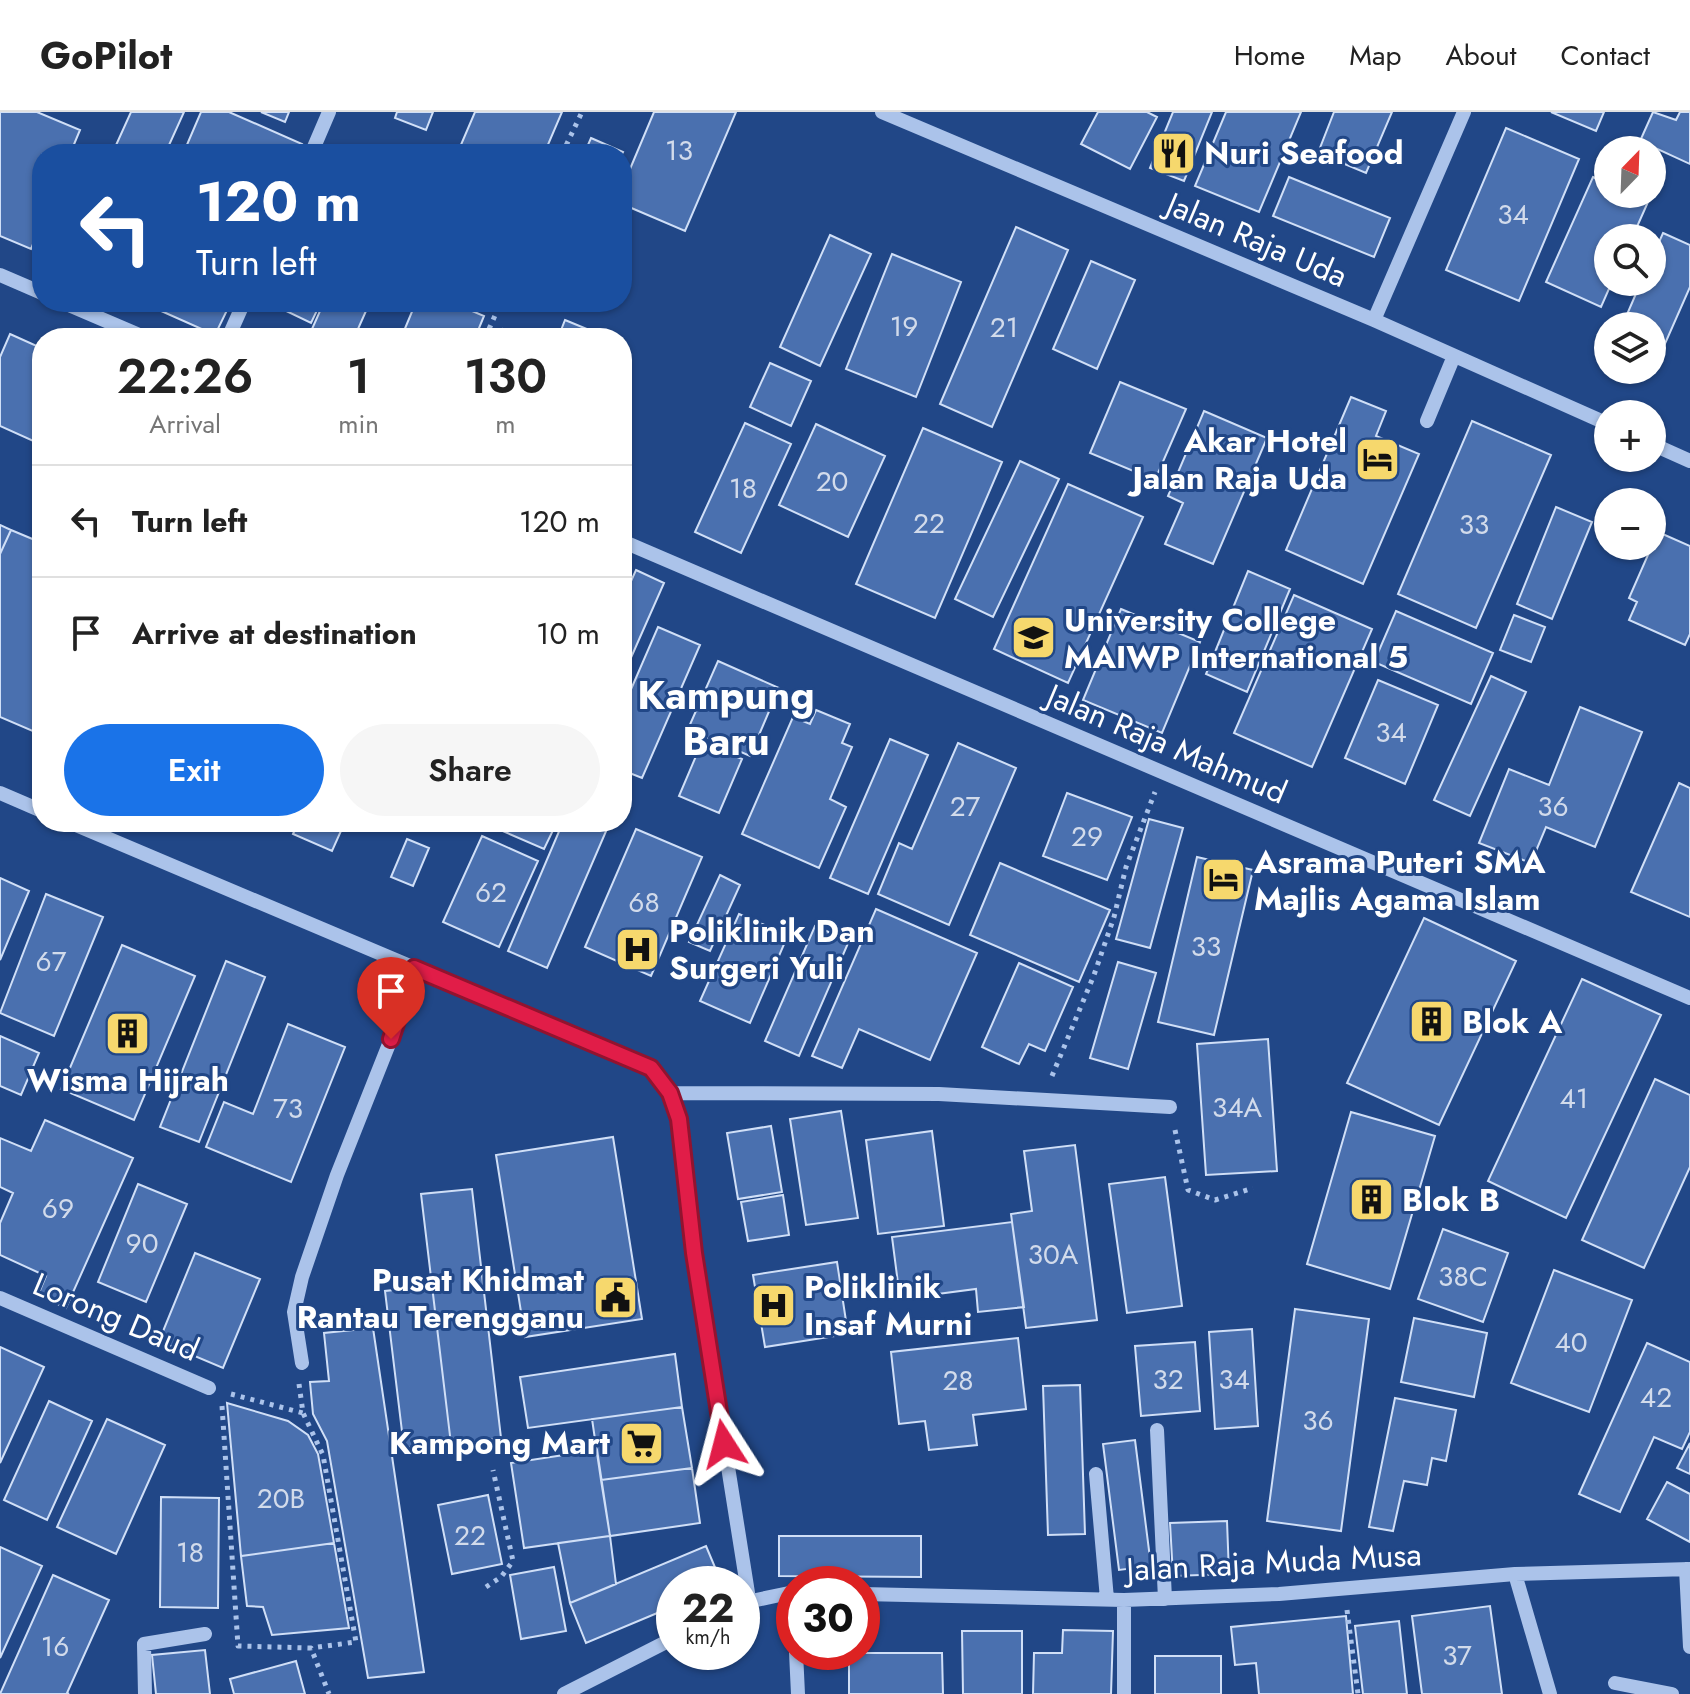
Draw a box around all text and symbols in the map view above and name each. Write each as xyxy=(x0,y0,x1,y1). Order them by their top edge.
text: GoPilot xyxy=(40,28,172,83)
text: Home xyxy=(1234,35,1305,76)
text: Map xyxy=(1349,35,1401,76)
text: About xyxy=(1445,35,1517,76)
text: Contact xyxy=(1561,35,1650,76)
restaurant icon: Nuri Seafood xyxy=(1149,129,1197,177)
house number: 13 xyxy=(665,130,693,171)
place label: Nuri Seafood xyxy=(1204,130,1404,176)
north arrow xyxy=(1594,136,1666,208)
map controls xyxy=(1594,136,1666,560)
text: 120 m xyxy=(196,161,361,242)
icon: left xyxy=(64,176,168,280)
street label: Jalan Raja Uda xyxy=(1156,180,1354,299)
house number: 34 xyxy=(1497,194,1529,235)
button: search xyxy=(1594,224,1666,296)
text: Turn left xyxy=(196,236,317,288)
house number: 19 xyxy=(890,306,918,347)
house number: 21 xyxy=(990,307,1018,348)
button: layers xyxy=(1594,312,1666,384)
text: 22:26 xyxy=(117,342,253,411)
text: 1 xyxy=(347,342,370,411)
text: 130 xyxy=(464,342,547,411)
button: + xyxy=(1594,400,1666,472)
text: Arrival xyxy=(149,405,221,443)
text: min xyxy=(338,405,379,443)
text: m xyxy=(495,405,516,443)
place label: Akar Hotel Jalan Raja Uda xyxy=(1126,418,1347,501)
hotel icon: Akar Hotel Jalan Raja Uda xyxy=(1354,435,1402,483)
house number: 20 xyxy=(816,461,848,502)
house number: 18 xyxy=(729,468,757,509)
button: − xyxy=(1594,488,1666,560)
icon: left xyxy=(64,499,108,543)
text: Turn left xyxy=(132,500,247,543)
text: 120 m xyxy=(519,500,600,543)
house number: 22 xyxy=(913,503,945,544)
house number: 33 xyxy=(1459,504,1489,545)
place label: University College MAIWP International 5 xyxy=(1064,597,1408,680)
icon: arrive xyxy=(64,611,108,655)
text: Arrive at destination xyxy=(132,612,417,655)
text: 10 m xyxy=(536,612,600,655)
school or university icon: University College MAIWP International 5 xyxy=(1009,614,1057,662)
district label: Kampung Baru xyxy=(637,666,815,770)
street label: Jalan Raja Mahmud xyxy=(1036,671,1294,815)
house number: 34 xyxy=(1375,712,1407,753)
button: Exit xyxy=(64,724,324,816)
button: Share xyxy=(340,724,600,816)
house number: 27 xyxy=(950,786,981,827)
house number: 36 xyxy=(1537,786,1569,827)
house number: 29 xyxy=(1071,816,1103,857)
place label: Asrama Puteri SMA Majlis Agama Islam xyxy=(1253,839,1546,922)
hotel icon: Asrama Puteri SMA Majlis Agama Islam xyxy=(1199,856,1247,904)
house number: 62 xyxy=(475,872,507,913)
house number: 68 xyxy=(628,882,660,923)
place label: Poliklinik Dan Surgeri Yuli xyxy=(669,908,875,991)
hospital icon: Poliklinik Dan Surgeri Yuli xyxy=(614,925,662,973)
house number: 33 xyxy=(1191,926,1221,967)
house number: 67 xyxy=(36,941,67,982)
pin xyxy=(357,957,425,1039)
icon: arrive xyxy=(369,969,413,1013)
building icon: Blok A xyxy=(1407,998,1455,1046)
place label: Blok A xyxy=(1462,999,1563,1045)
building icon: Wisma Hijrah xyxy=(104,1009,152,1057)
place label: Wisma Hijrah xyxy=(27,1057,229,1103)
house number: 41 xyxy=(1560,1078,1588,1119)
house number: 34A xyxy=(1212,1087,1263,1128)
house number: 73 xyxy=(273,1088,303,1129)
building icon: Blok B xyxy=(1347,1176,1395,1224)
place label: Blok B xyxy=(1402,1177,1500,1223)
house number: 69 xyxy=(42,1188,74,1229)
house number: 90 xyxy=(126,1223,158,1264)
house number: 30A xyxy=(1028,1234,1079,1275)
house number: 38C xyxy=(1438,1256,1488,1297)
place label: Pusat Khidmat Rantau Terengganu xyxy=(297,1257,585,1340)
street label: Lorong Daud xyxy=(26,1261,206,1373)
place label: Poliklinik Insaf Murni xyxy=(804,1264,972,1347)
public building icon: Pusat Khidmat Rantau Terengganu xyxy=(591,1274,639,1322)
hospital icon: Poliklinik Insaf Murni xyxy=(749,1281,797,1329)
house number: 40 xyxy=(1554,1322,1588,1363)
house number: 32 xyxy=(1152,1359,1184,1400)
house number: 34 xyxy=(1218,1359,1250,1400)
house number: 28 xyxy=(942,1360,974,1401)
house number: 42 xyxy=(1640,1377,1672,1418)
house number: 36 xyxy=(1302,1400,1334,1441)
position arrow xyxy=(682,1402,766,1486)
supermarket icon: Kampong Mart xyxy=(617,1419,665,1467)
place label: Kampong Mart xyxy=(389,1420,611,1466)
house number: 20B xyxy=(257,1478,305,1519)
house number: 22 xyxy=(454,1515,486,1556)
street label: Jalan Raja Muda Musa xyxy=(1121,1531,1423,1593)
house number: 18 xyxy=(176,1532,204,1573)
speed limit sign: 30 xyxy=(776,1566,880,1670)
text: 22 xyxy=(682,1579,734,1637)
text: km/h xyxy=(685,1623,731,1652)
house number: 16 xyxy=(41,1626,69,1667)
house number: 37 xyxy=(1442,1635,1472,1676)

